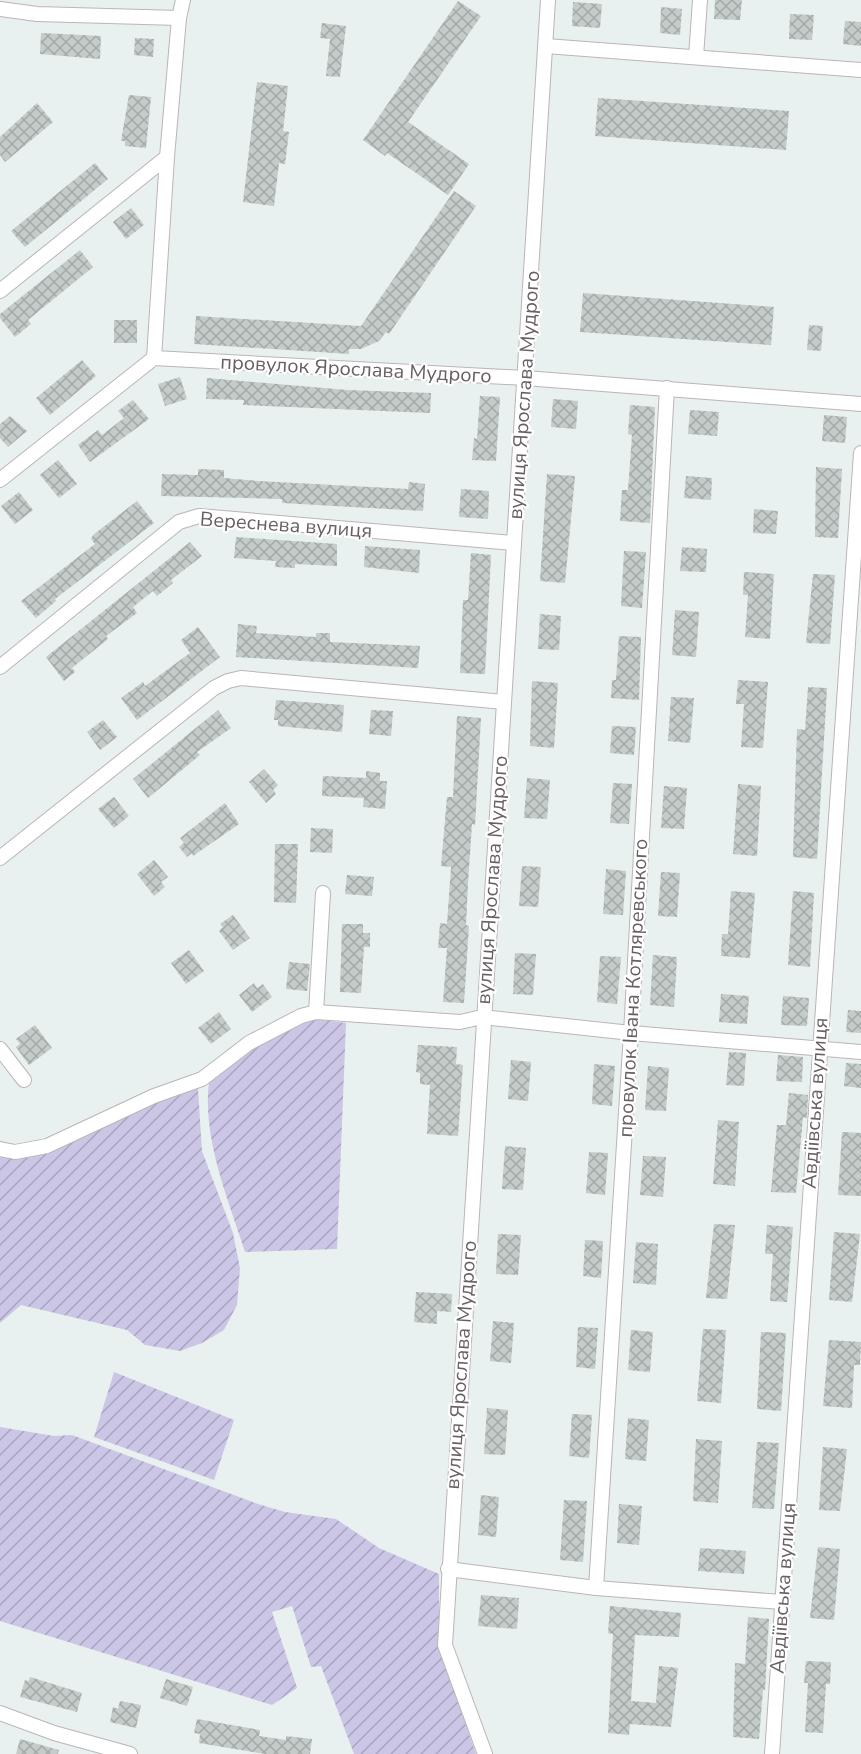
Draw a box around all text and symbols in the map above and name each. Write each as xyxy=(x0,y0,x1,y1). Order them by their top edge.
street label: вулиця Ярослава Мудрого xyxy=(502,270,546,520)
street label: провулок Ярослава Мудрого xyxy=(220,348,492,390)
street label: Вереснева вулиця xyxy=(199,506,373,544)
street label: вулиця Ярослава Мудрого xyxy=(470,755,514,1005)
street label: провулок Івана Котляревського xyxy=(612,838,654,1138)
street label: Авдіївська вулиця xyxy=(796,1016,834,1190)
street label: вулиця Ярослава Мудрого xyxy=(439,1240,483,1490)
street label: Авдіївська вулиця xyxy=(764,1501,802,1675)

